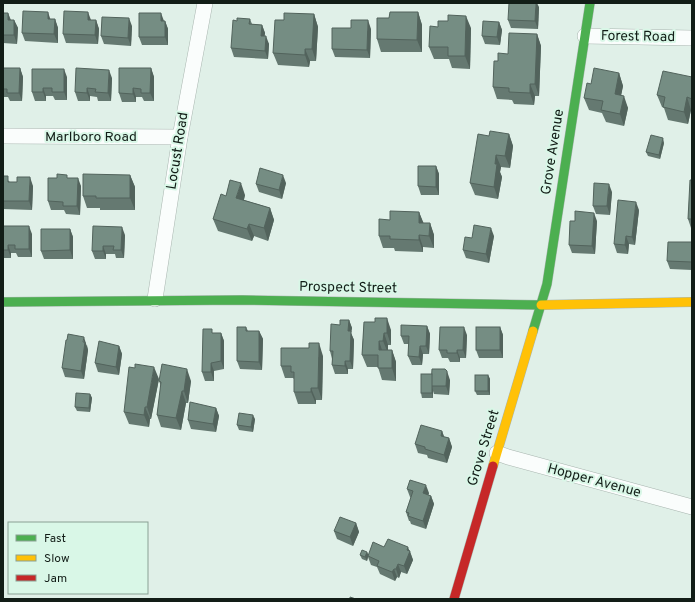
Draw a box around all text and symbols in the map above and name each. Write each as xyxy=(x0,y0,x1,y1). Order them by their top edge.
street label: Forest Road xyxy=(601,28,675,46)
street label: Grove Avenue xyxy=(538,108,568,196)
street label: Locust Road xyxy=(164,111,192,191)
street label: Marlboro Road xyxy=(45,129,137,146)
street label: Prospect Street xyxy=(299,279,397,297)
street label: Grove Street xyxy=(464,408,504,488)
street label: Hopper Avenue xyxy=(545,460,643,502)
legend xyxy=(8,522,148,594)
text: Fast xyxy=(44,531,66,547)
text: Slow xyxy=(44,551,70,567)
text: Jam xyxy=(44,571,67,587)

